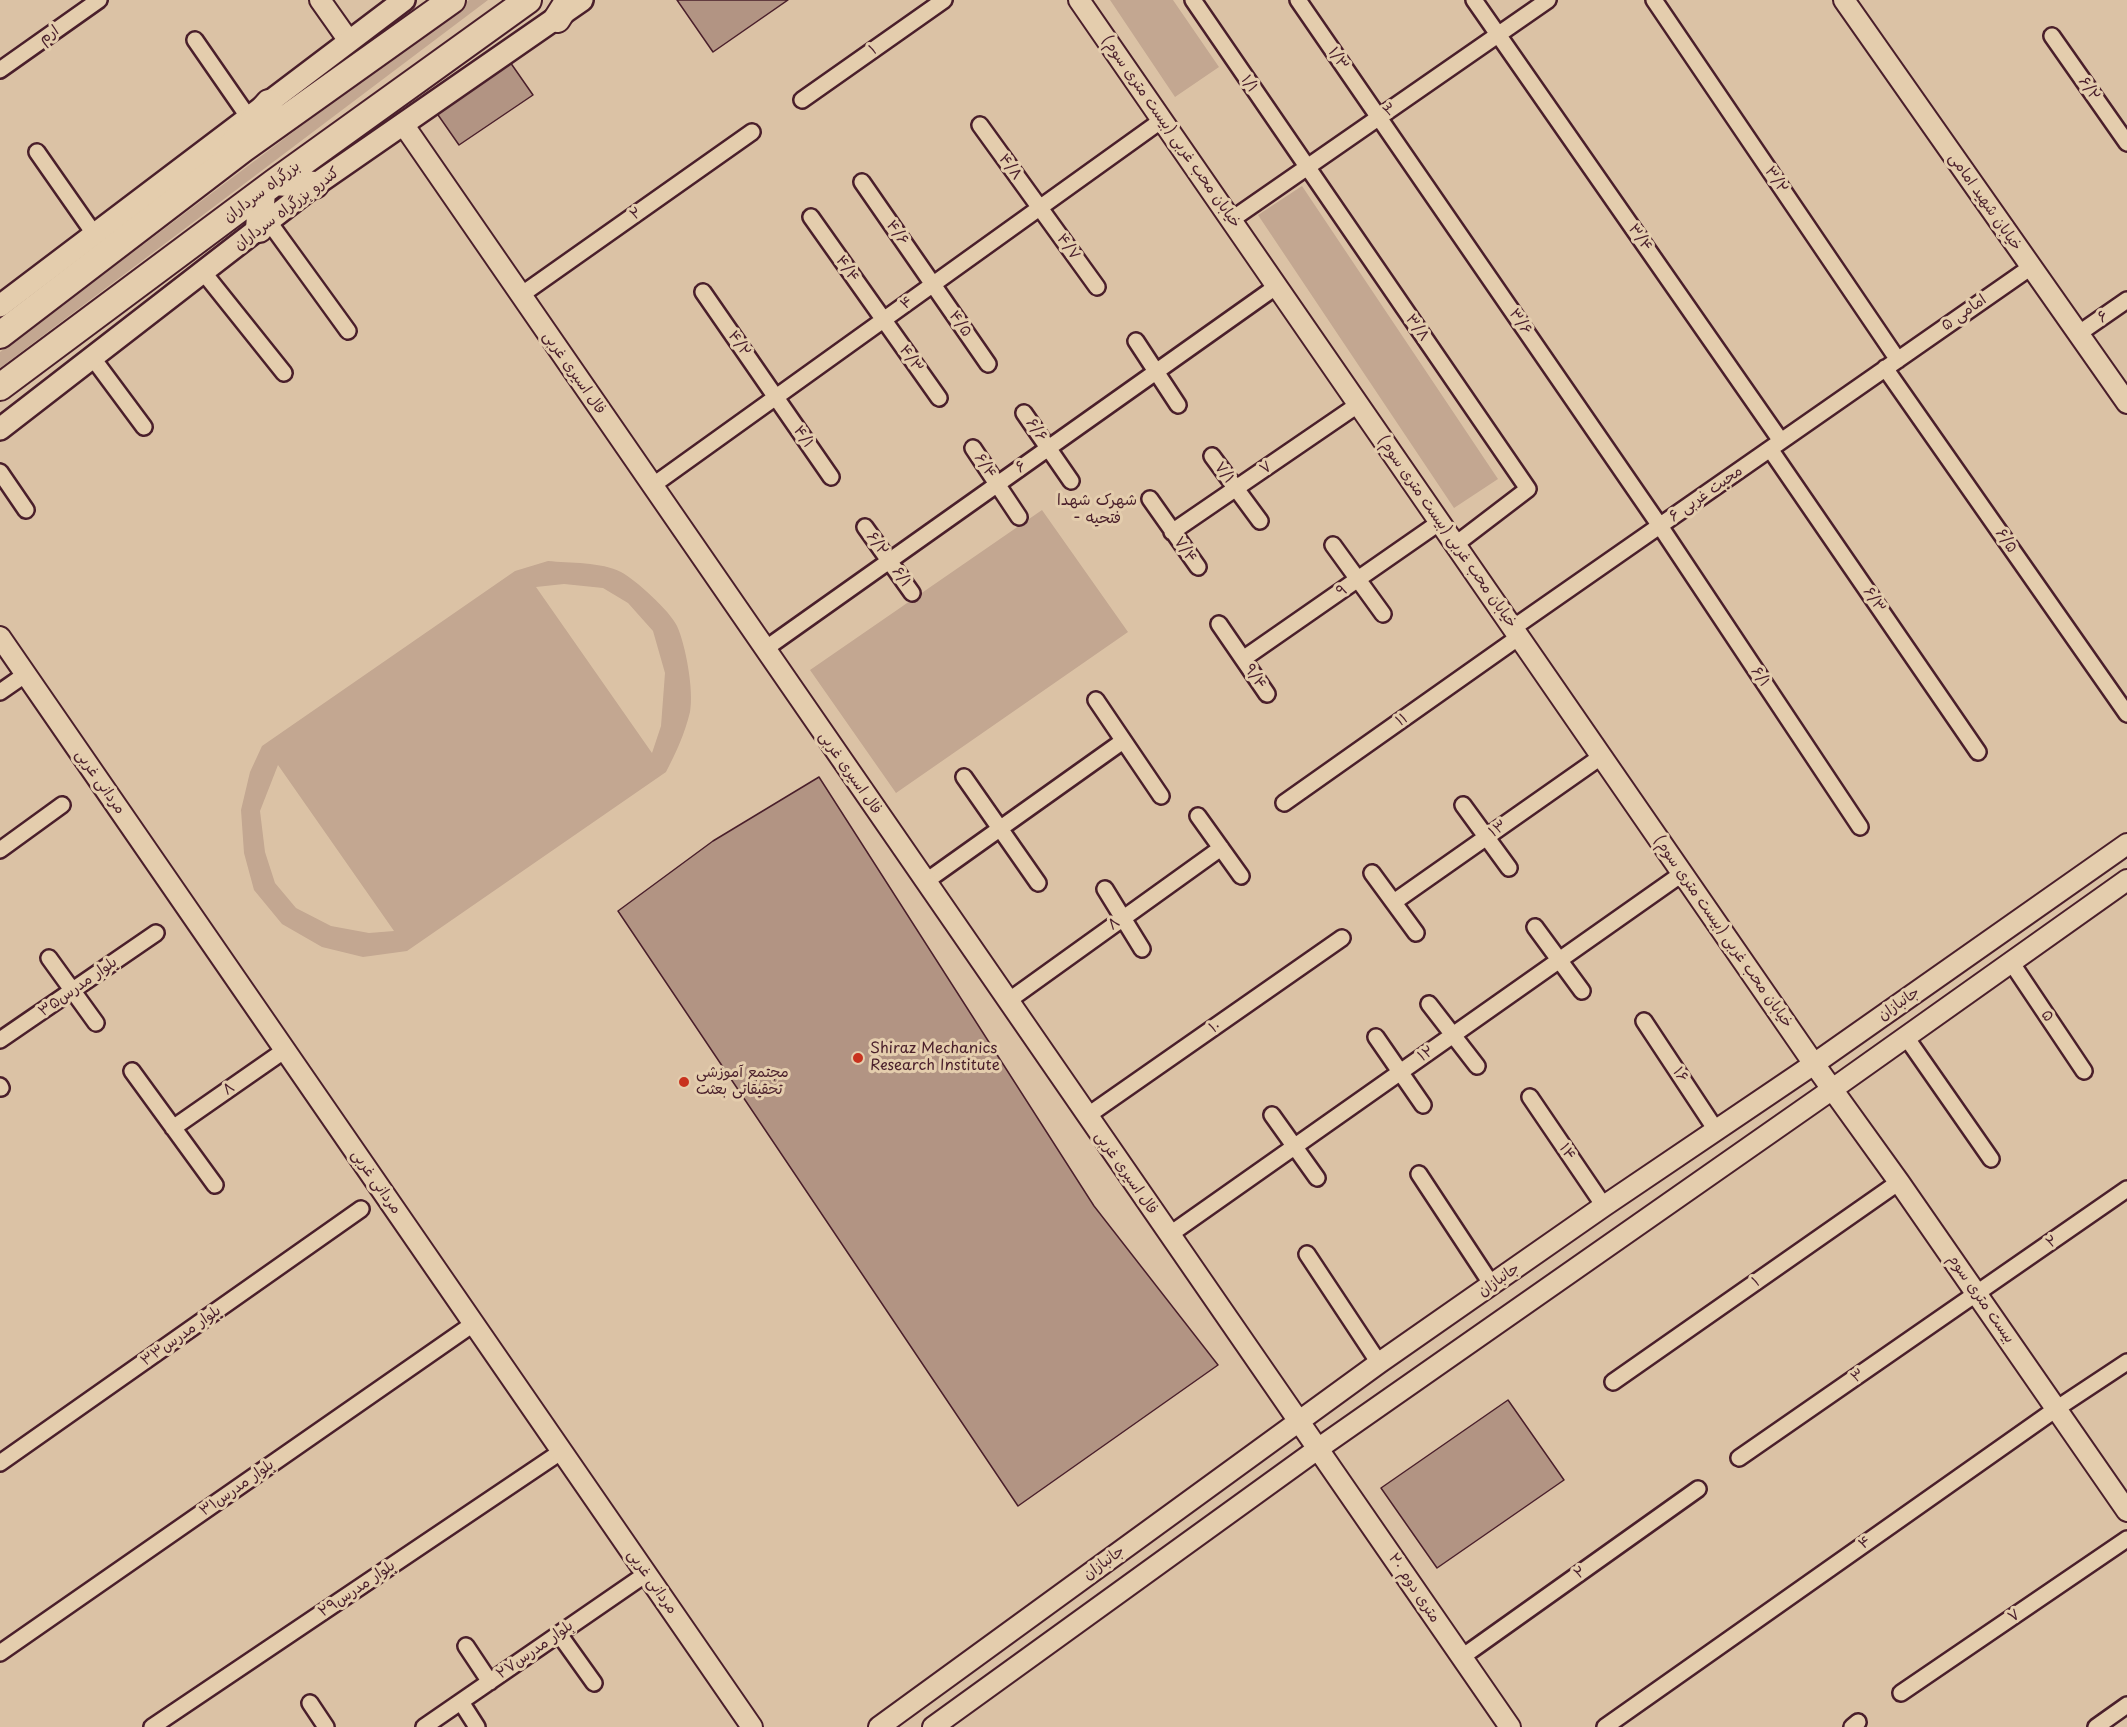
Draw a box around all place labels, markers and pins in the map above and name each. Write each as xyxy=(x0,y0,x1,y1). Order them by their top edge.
place label: Shiraz Mechanics Research Institute xyxy=(870,1040,1000,1075)
marker: Shiraz Mechanics Research Institute xyxy=(851,1051,865,1065)
place label: مجتمع آموزشی تحقیقاتی بعثت xyxy=(696,1064,789,1099)
marker: مجتمع آموزشی تحقیقاتی بعثت xyxy=(677,1075,691,1089)

